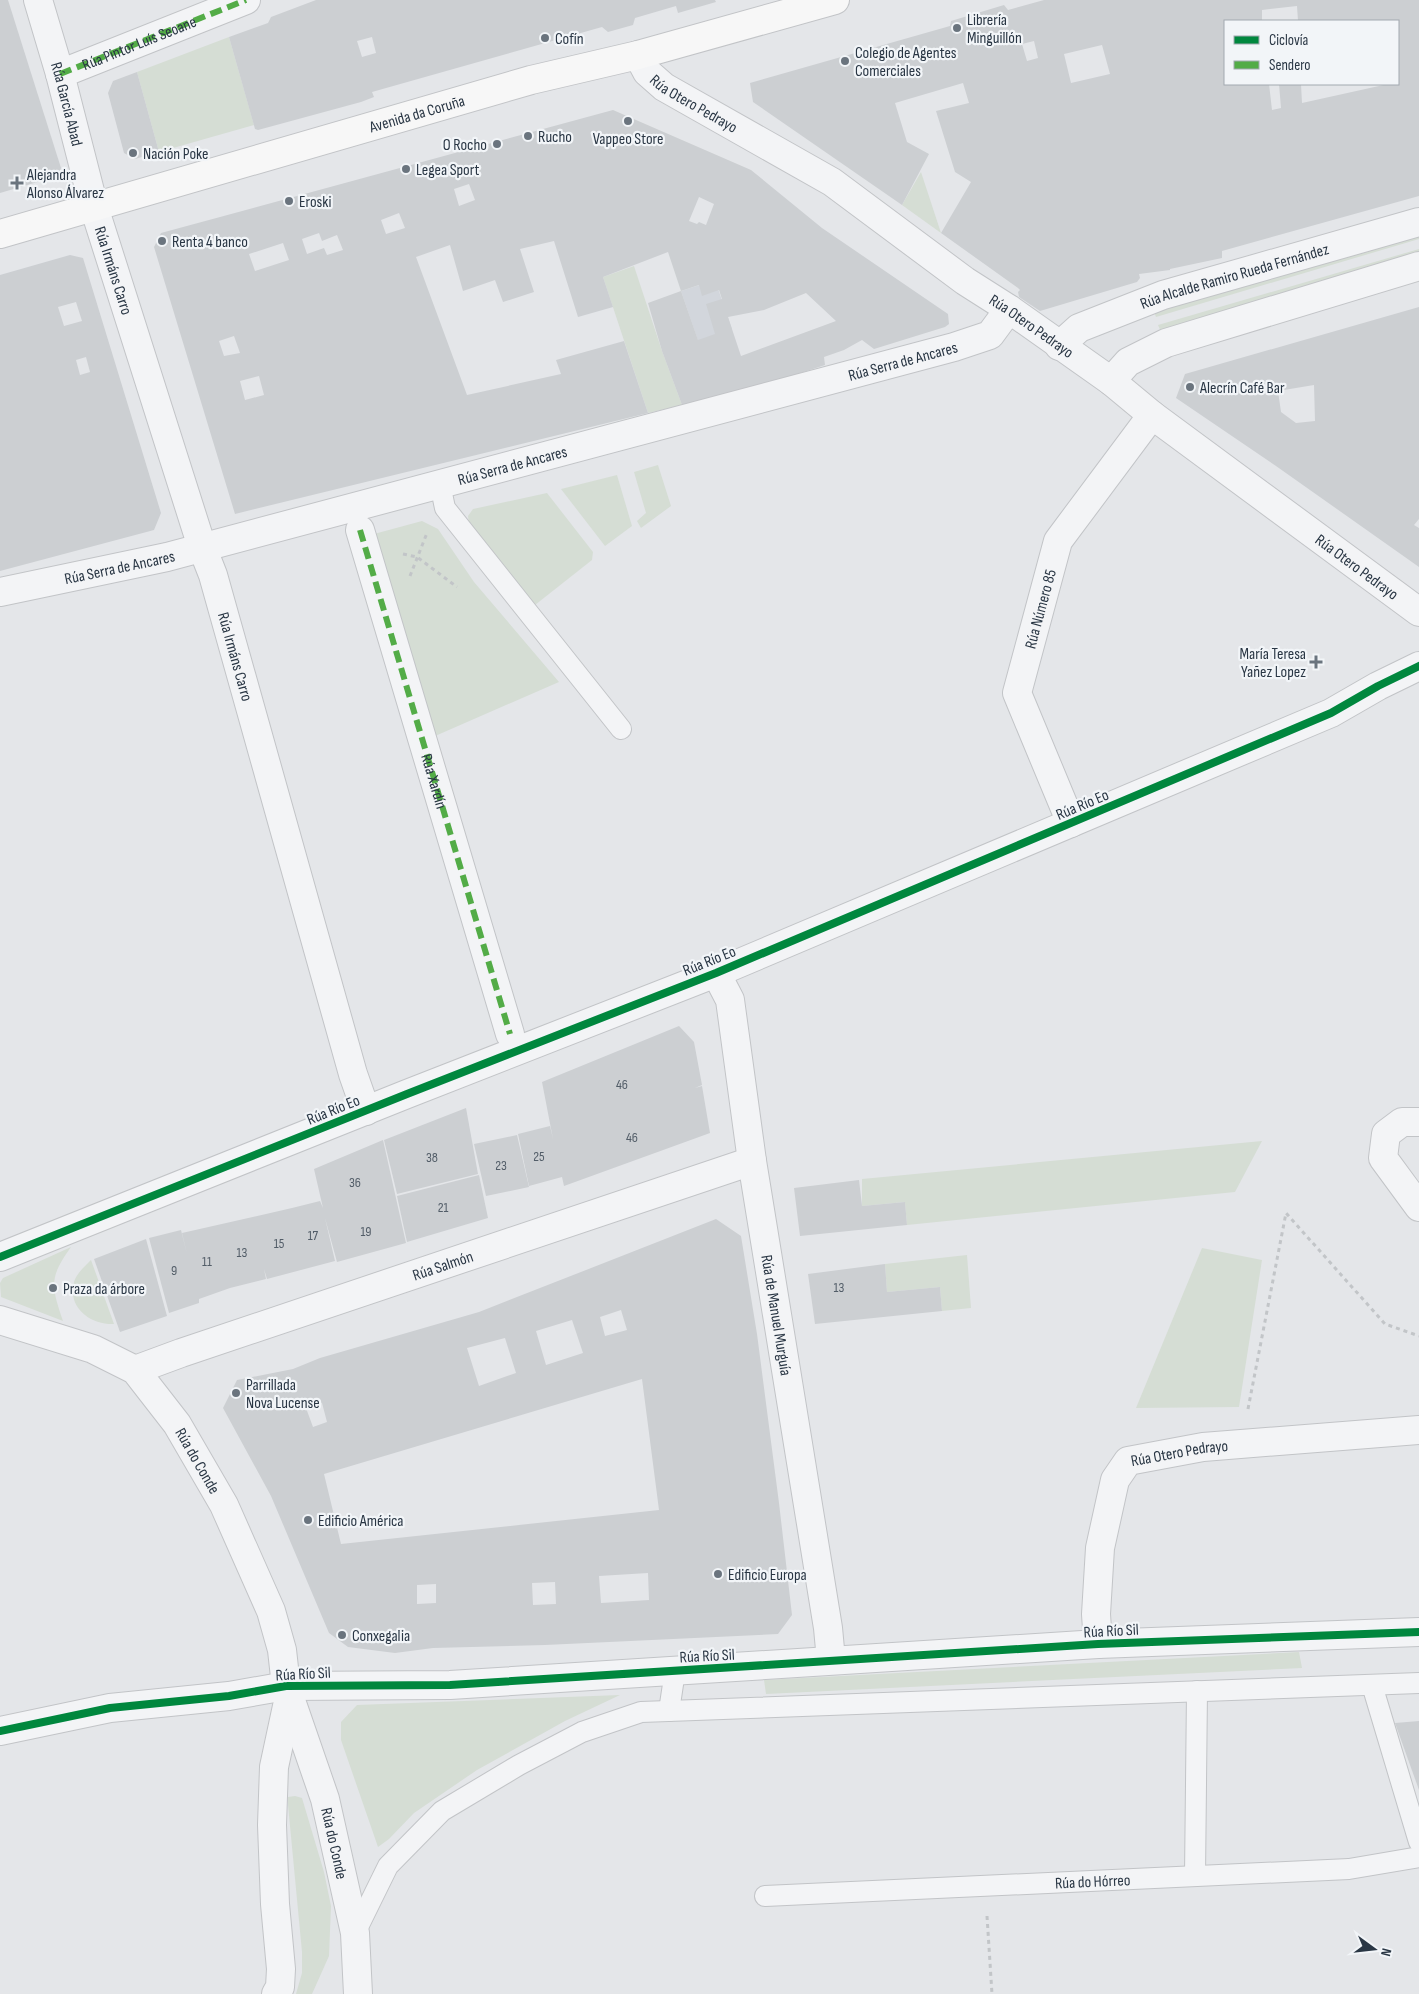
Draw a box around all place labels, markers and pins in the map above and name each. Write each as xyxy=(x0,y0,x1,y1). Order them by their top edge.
place label: Librería Minguillón xyxy=(967,11,1022,48)
marker: Librería Minguillón xyxy=(951,22,963,34)
place label: Cofín xyxy=(555,30,584,49)
marker: Cofín xyxy=(539,32,551,44)
place label: Colegio de Agentes Comerciales xyxy=(855,44,957,81)
marker: Colegio de Agentes Comerciales xyxy=(839,55,851,67)
marker: Vappeo Store xyxy=(622,115,634,127)
place label: Rucho xyxy=(538,128,572,147)
marker: Rucho xyxy=(522,130,534,142)
place label: Vappeo Store xyxy=(593,130,663,149)
place label: O Rocho xyxy=(443,136,487,155)
marker: O Rocho xyxy=(491,138,503,150)
place label: Nación Poke xyxy=(143,145,208,164)
marker: Nación Poke xyxy=(127,147,139,159)
place label: Legea Sport xyxy=(416,161,480,180)
marker: Legea Sport xyxy=(400,163,412,175)
place label: Alejandra Alonso Álvarez xyxy=(26,166,104,203)
marker: Alejandra Alonso Álvarez xyxy=(11,177,23,189)
place label: Eroski xyxy=(299,193,331,212)
marker: Eroski xyxy=(283,195,295,207)
place label: Renta 4 banco xyxy=(172,233,248,252)
marker: Renta 4 banco xyxy=(156,235,168,247)
place label: Alecrín Café Bar xyxy=(1199,379,1285,398)
marker: Alecrín Café Bar xyxy=(1184,381,1196,393)
place label: María Teresa Yañez Lopez xyxy=(1240,645,1306,682)
marker: María Teresa Yañez Lopez xyxy=(1310,656,1322,668)
place label: Praza da árbore xyxy=(63,1280,145,1299)
marker: Praza da árbore xyxy=(47,1282,59,1294)
place label: Parrillada Nova Lucense xyxy=(246,1376,320,1413)
marker: Parrillada Nova Lucense xyxy=(230,1387,242,1399)
place label: Edificio América xyxy=(318,1512,403,1531)
marker: Edificio América xyxy=(302,1514,314,1526)
place label: Edificio Europa xyxy=(728,1566,807,1585)
marker: Edificio Europa xyxy=(712,1568,724,1580)
place label: Conxegalia xyxy=(352,1627,410,1646)
marker: Conxegalia xyxy=(336,1629,348,1641)

